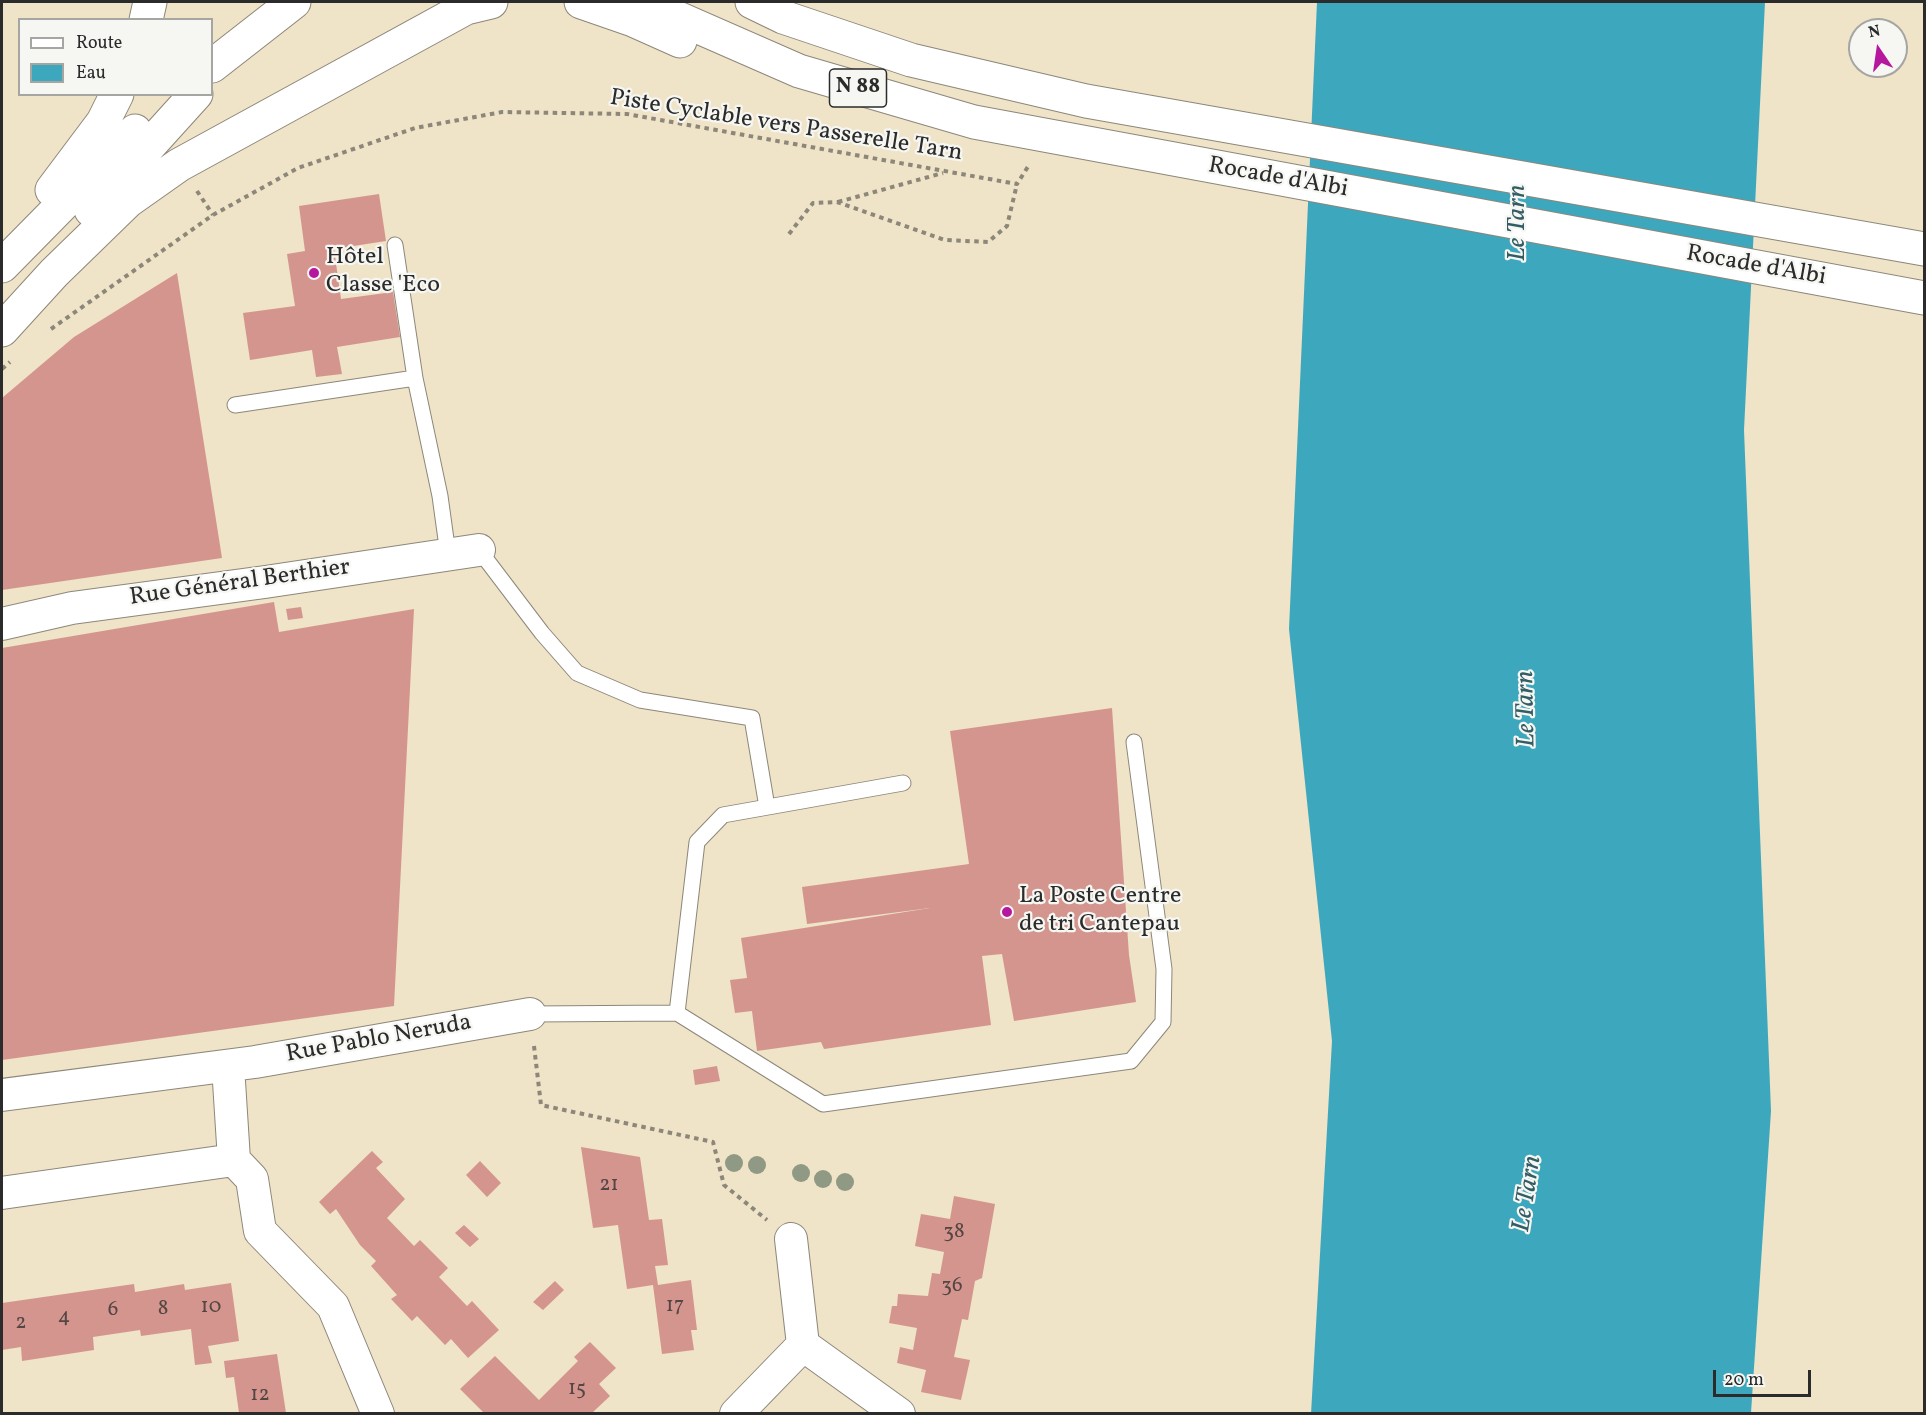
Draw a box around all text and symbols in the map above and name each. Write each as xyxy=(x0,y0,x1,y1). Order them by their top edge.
legend xyxy=(18,18,213,96)
north arrow xyxy=(1848,18,1908,78)
text: N xyxy=(1866,20,1883,44)
text: Route xyxy=(76,31,122,56)
text: Eau xyxy=(76,61,106,86)
road number: N 88 xyxy=(830,69,886,107)
street label: Piste Cyclable vers Passerelle Tarn xyxy=(608,85,964,169)
street label: Rocade d'Albi xyxy=(1206,153,1350,205)
water label: Le Tarn xyxy=(1503,185,1535,261)
street label: Rocade d'Albi xyxy=(1684,241,1828,293)
place label: Hôtel Classe 'Eco xyxy=(326,245,440,301)
marker: Hôtel Classe 'Eco xyxy=(307,266,321,280)
street label: Rue Général Berthier xyxy=(128,554,352,614)
water label: Le Tarn xyxy=(1512,670,1544,748)
place label: La Poste Centre de tri Cantepau xyxy=(1019,884,1181,940)
marker: La Poste Centre de tri Cantepau xyxy=(1000,905,1014,919)
street label: Rue Pablo Neruda xyxy=(284,1010,474,1070)
water label: Le Tarn xyxy=(1508,1154,1550,1234)
house number: 21 xyxy=(599,1173,619,1199)
house number: 38 xyxy=(943,1220,965,1246)
house number: 36 xyxy=(941,1274,963,1300)
house number: 17 xyxy=(666,1294,684,1320)
house number: 10 xyxy=(201,1295,221,1321)
house number: 8 xyxy=(158,1297,168,1323)
house number: 6 xyxy=(108,1298,118,1324)
house number: 4 xyxy=(58,1305,70,1331)
house number: 2 xyxy=(15,1311,27,1337)
scale bar xyxy=(1716,1358,1814,1396)
text: 20 m xyxy=(1724,1368,1764,1393)
house number: 15 xyxy=(568,1377,586,1403)
house number: 12 xyxy=(250,1383,270,1409)

